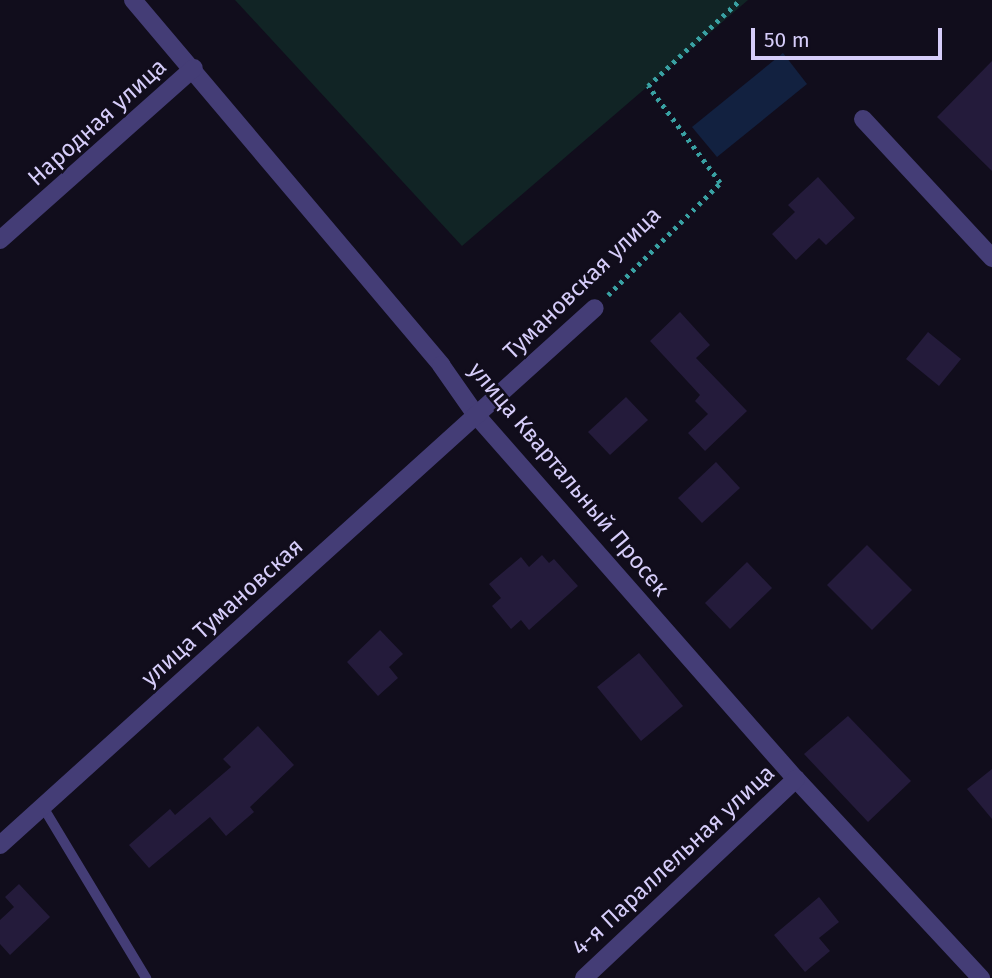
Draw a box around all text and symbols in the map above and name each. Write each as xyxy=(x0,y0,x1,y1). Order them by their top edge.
scale bar xyxy=(754,14,945,58)
text: 50 m xyxy=(764,27,810,53)
street label: Народная улица xyxy=(22,53,172,191)
street label: Тумановская улица xyxy=(498,201,666,365)
street label: улица Квартальный Просек xyxy=(463,356,675,602)
street label: улица Тумановская xyxy=(135,532,309,692)
street label: 4-я Параллельная улица xyxy=(566,759,780,961)

